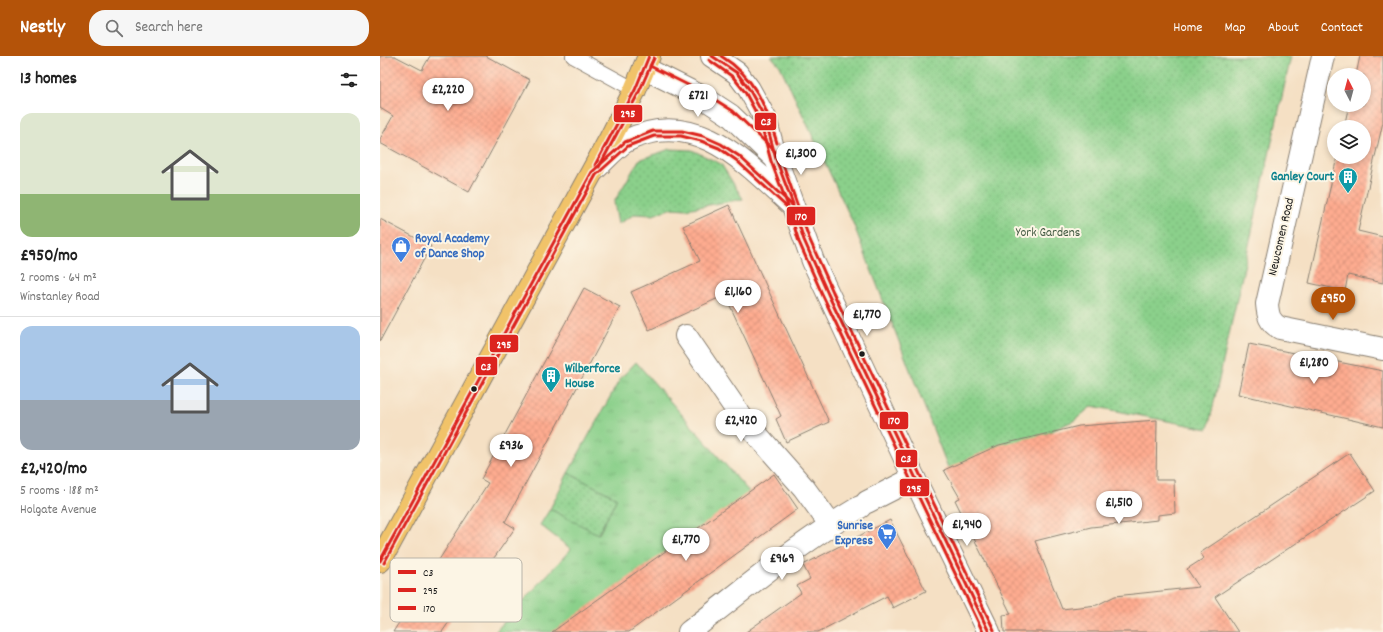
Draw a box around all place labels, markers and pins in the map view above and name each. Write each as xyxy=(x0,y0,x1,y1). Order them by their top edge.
pin: £2,220 xyxy=(415,78,481,112)
pin: £721 xyxy=(674,84,722,118)
pin: £1,300 xyxy=(768,142,834,176)
building icon: Ganley Court xyxy=(1337,166,1359,194)
place label: Ganley Court xyxy=(1271,168,1334,187)
place label: Royal Academy of Dance Shop xyxy=(415,230,490,264)
shop icon: Royal Academy of Dance Shop xyxy=(390,235,412,263)
pin: £1,160 xyxy=(705,280,771,314)
pin: £950 xyxy=(1309,287,1357,321)
pin: £1,770 xyxy=(834,303,900,337)
unlabelled marker xyxy=(857,349,867,359)
pin: £1,280 xyxy=(1281,351,1347,385)
place label: Wilberforce House xyxy=(565,360,621,394)
building icon: Wilberforce House xyxy=(540,365,562,393)
unlabelled marker xyxy=(469,384,479,394)
pin: £2,420 xyxy=(708,409,774,443)
pin: £936 xyxy=(487,434,535,468)
pin: £1,510 xyxy=(1086,491,1152,525)
pin: £1,940 xyxy=(934,513,1000,547)
place label: Sunrise Express xyxy=(835,517,874,551)
supermarket icon: Sunrise Express xyxy=(876,522,898,550)
pin: £1,770 xyxy=(653,528,719,562)
pin: £969 xyxy=(758,547,806,581)

